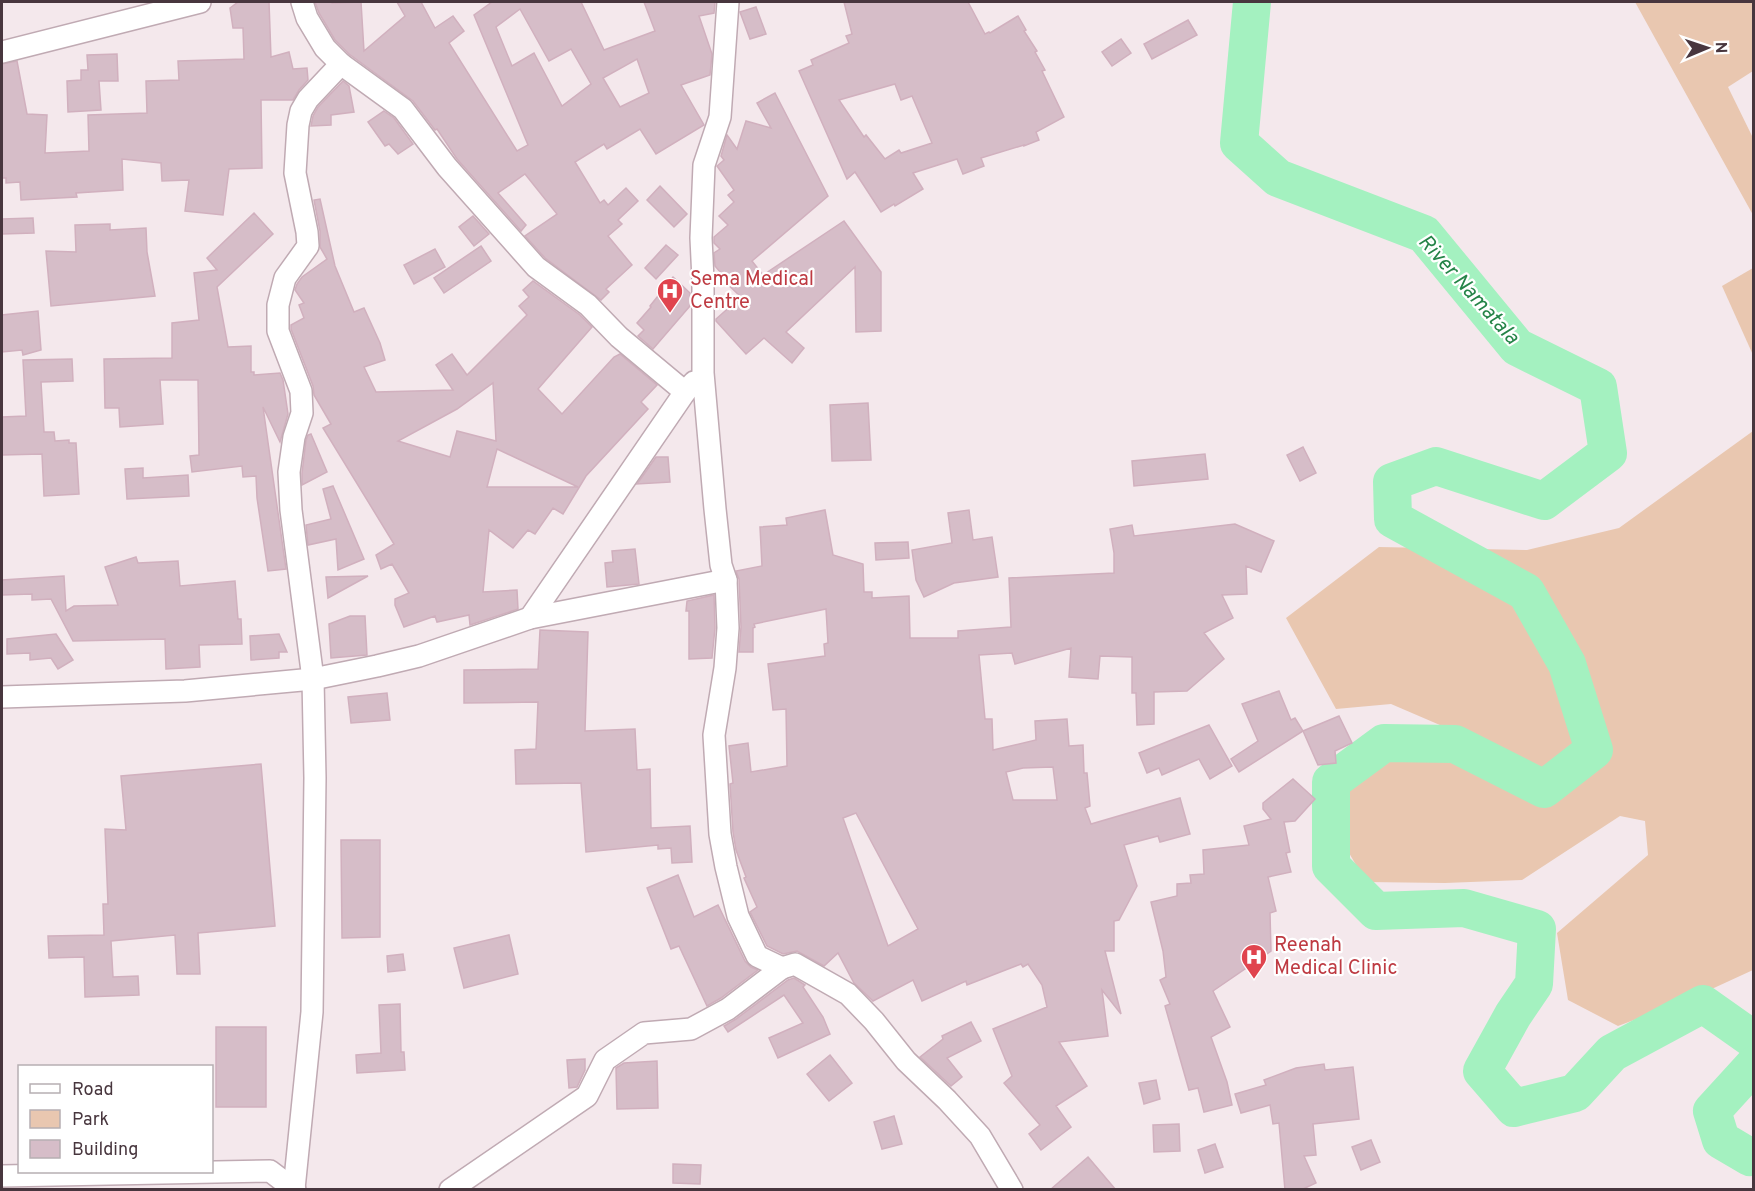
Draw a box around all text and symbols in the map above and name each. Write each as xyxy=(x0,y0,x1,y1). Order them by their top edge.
north arrow xyxy=(1677,18,1737,78)
text: N xyxy=(1710,41,1730,54)
water label: River Namatala xyxy=(1411,229,1525,351)
place label: Sema Medical Centre xyxy=(690,267,814,316)
hospital icon: Sema Medical Centre xyxy=(655,276,685,314)
place label: Reenah Medical Clinic xyxy=(1274,933,1397,982)
hospital icon: Reenah Medical Clinic xyxy=(1239,942,1269,980)
legend xyxy=(18,1065,213,1173)
text: Road xyxy=(72,1079,114,1102)
text: Park xyxy=(72,1109,109,1132)
text: Building xyxy=(72,1139,138,1162)

